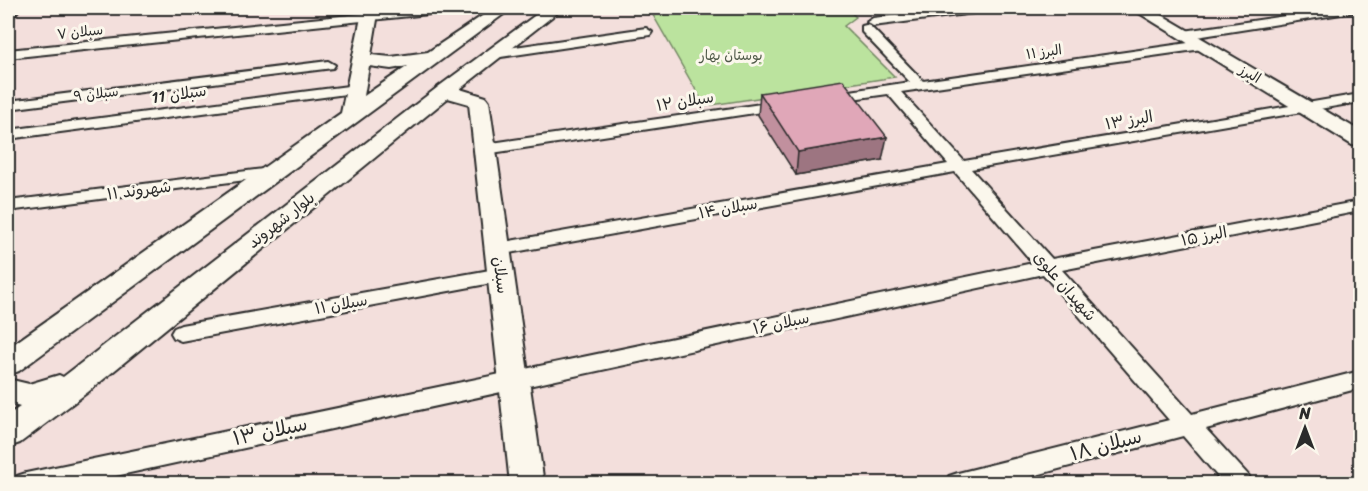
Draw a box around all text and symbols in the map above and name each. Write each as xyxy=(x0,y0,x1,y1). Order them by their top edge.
street label: سبلان ۷ xyxy=(56,17,104,47)
street label: البرز ۱۱ xyxy=(1024,37,1064,67)
park label: بوستان بهار xyxy=(698,43,763,68)
street label: البرز xyxy=(1233,57,1266,90)
street label: سبلان 11 xyxy=(150,76,208,112)
street label: سبلان ۹ xyxy=(72,79,120,109)
street label: سبلان ۱۲ xyxy=(654,82,716,120)
street label: البرز ۱۳ xyxy=(1103,102,1155,138)
street label: شهروند ۱۱ xyxy=(105,172,173,208)
street label: بلوار شهروند xyxy=(240,184,322,256)
street label: سبلان ۱۴ xyxy=(696,189,760,227)
street label: البرز ۱۵ xyxy=(1179,217,1229,255)
street label: شهیدان علوی xyxy=(1026,244,1104,328)
street label: سبلان xyxy=(484,255,518,295)
street label: سبلان ۱۱ xyxy=(312,285,370,323)
street label: سبلان ۱۶ xyxy=(750,303,812,343)
north arrow xyxy=(1275,398,1335,458)
text: N xyxy=(1298,399,1311,428)
street label: سبلان ۱۳ xyxy=(229,406,311,456)
street label: سبلان ۱۸ xyxy=(1066,419,1146,471)

